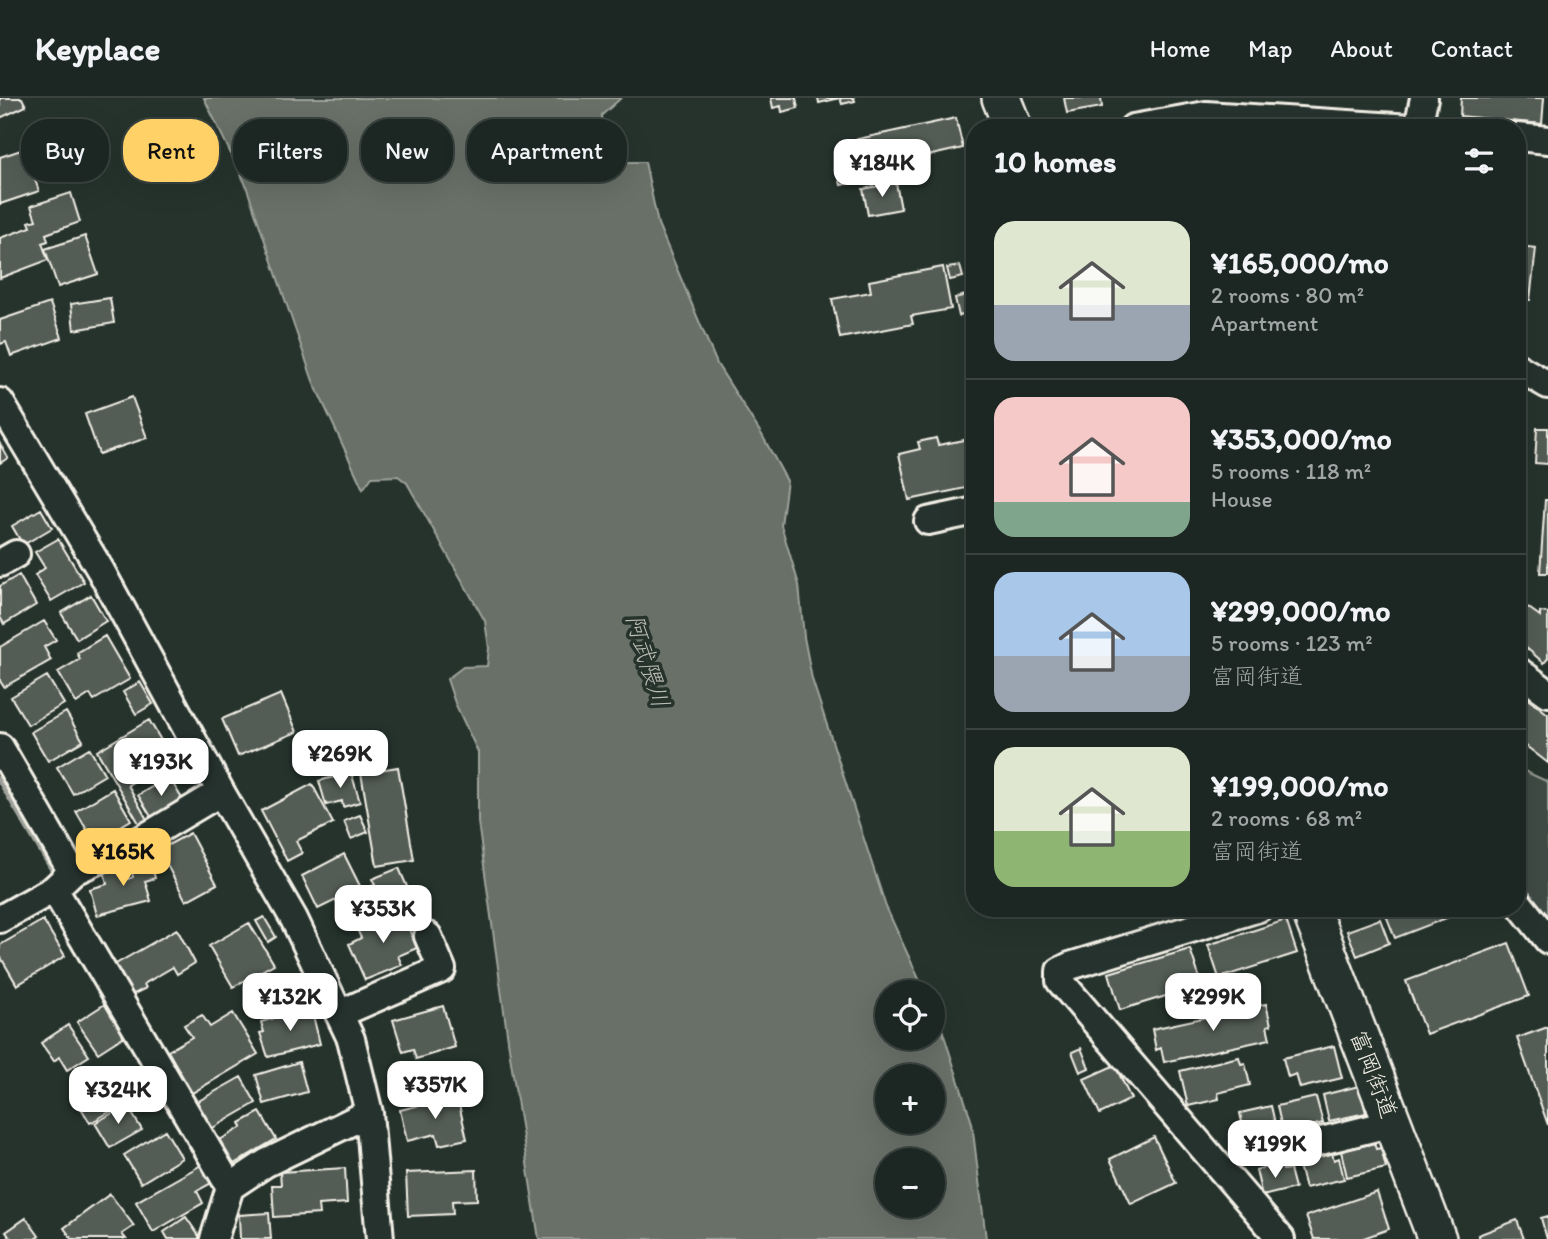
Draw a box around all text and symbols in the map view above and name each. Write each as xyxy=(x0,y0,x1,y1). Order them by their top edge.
text: Keyplace xyxy=(35,29,160,68)
text: Home xyxy=(1150,34,1210,63)
text: Map xyxy=(1248,34,1292,63)
text: About xyxy=(1330,34,1393,63)
text: Contact xyxy=(1431,34,1513,63)
chip: Buy xyxy=(21,119,109,182)
chip: Rent xyxy=(123,119,219,182)
chip: Filters xyxy=(233,119,347,182)
chip: New xyxy=(361,119,453,182)
chip: Apartment xyxy=(467,119,627,182)
pin: ¥184K xyxy=(833,140,931,199)
icon: filters xyxy=(1460,142,1498,180)
text: 10 homes xyxy=(994,143,1117,180)
text: ¥184K xyxy=(850,148,914,176)
text: ¥165,000/mo xyxy=(1211,244,1389,281)
icon: home xyxy=(1050,249,1134,333)
text: 2 rooms · 80 m² xyxy=(1211,281,1364,309)
text: Apartment xyxy=(1211,309,1318,337)
text: ¥353,000/mo xyxy=(1211,420,1392,457)
icon: home xyxy=(1050,425,1134,509)
text: 5 rooms · 118 m² xyxy=(1211,457,1371,485)
text: House xyxy=(1211,485,1273,513)
text: ¥299,000/mo xyxy=(1211,592,1391,629)
icon: home xyxy=(1050,600,1134,684)
water label: 阿武隈川 xyxy=(620,611,676,711)
text: 5 rooms · 123 m² xyxy=(1211,629,1373,657)
text: 富岡街道 xyxy=(1211,662,1303,690)
pin: ¥269K xyxy=(291,730,389,790)
pin: ¥193K xyxy=(112,738,210,798)
text: ¥269K xyxy=(308,739,372,767)
text: ¥193K xyxy=(130,747,192,775)
text: ¥199,000/mo xyxy=(1211,767,1389,804)
icon: home xyxy=(1050,775,1134,859)
text: 2 rooms · 68 m² xyxy=(1211,804,1362,832)
pin: ¥165K xyxy=(74,828,172,888)
text: ¥165K xyxy=(92,837,154,865)
text: 富岡街道 xyxy=(1211,837,1303,865)
pin: ¥353K xyxy=(334,886,432,945)
text: ¥353K xyxy=(351,894,415,922)
pin: ¥132K xyxy=(241,974,339,1033)
pin: ¥299K xyxy=(1164,974,1262,1033)
map controls xyxy=(875,980,945,1218)
button: locate xyxy=(875,980,945,1050)
text: ¥132K xyxy=(259,982,321,1010)
text: ¥299K xyxy=(1181,982,1245,1010)
street label: 富岡街道 xyxy=(1344,1026,1404,1122)
pin: ¥357K xyxy=(386,1062,484,1121)
button: + xyxy=(875,1064,945,1134)
pin: ¥324K xyxy=(69,1066,167,1126)
text: ¥357K xyxy=(403,1070,467,1098)
text: ¥324K xyxy=(85,1075,151,1103)
pin: ¥199K xyxy=(1226,1121,1324,1180)
text: ¥199K xyxy=(1244,1129,1306,1157)
button: − xyxy=(875,1148,945,1218)

